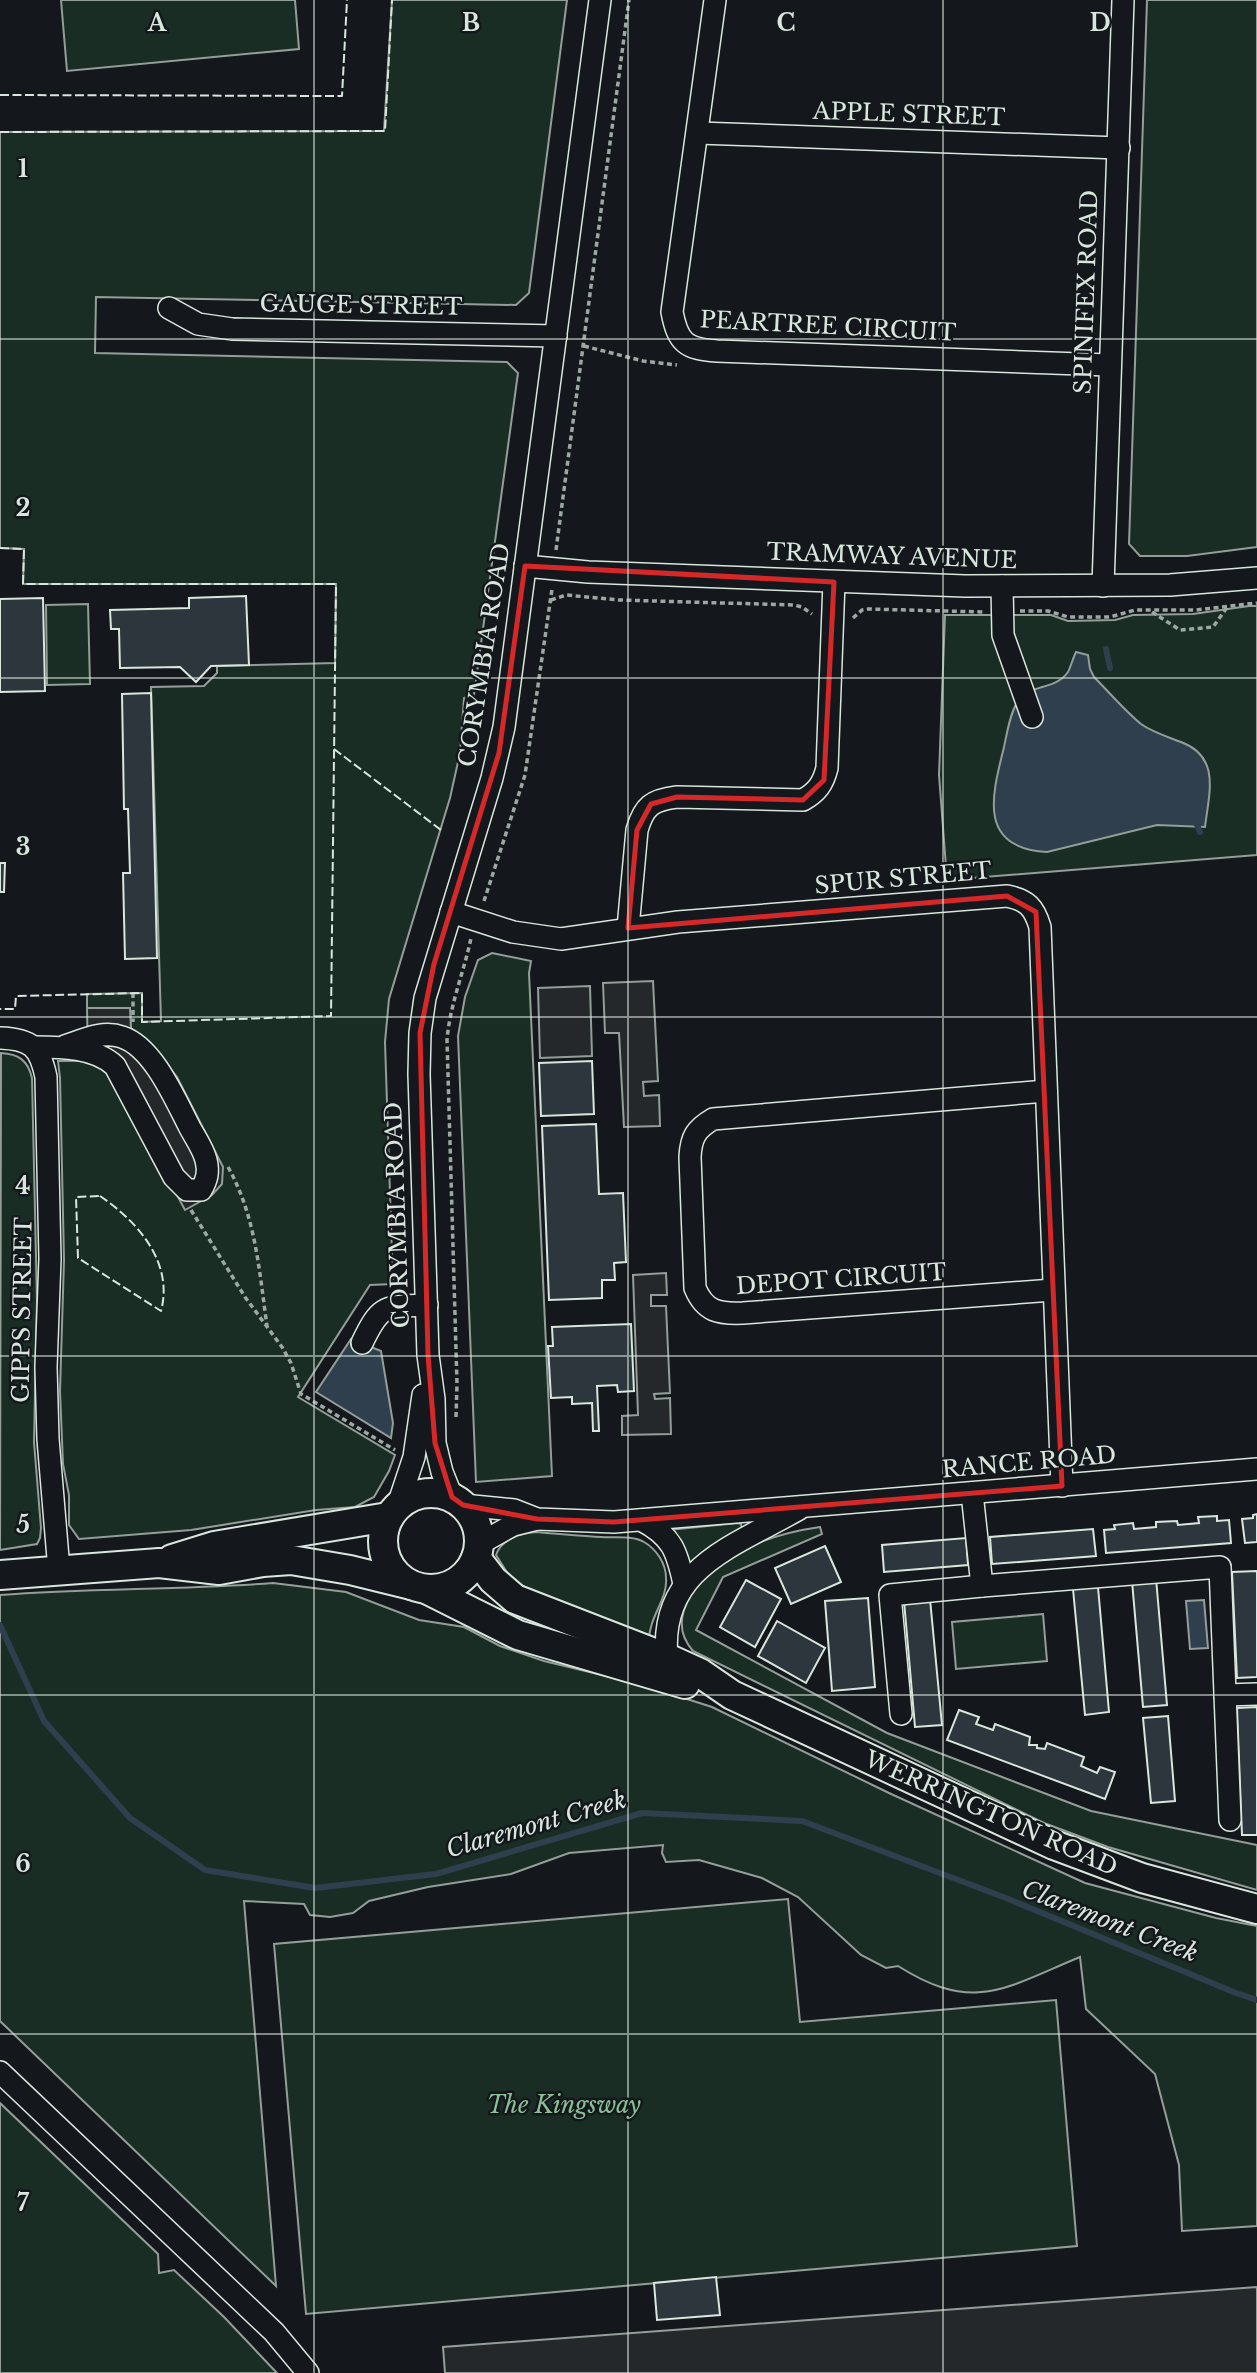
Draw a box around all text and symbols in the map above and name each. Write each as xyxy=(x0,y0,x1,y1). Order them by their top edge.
text: A xyxy=(147,9,168,37)
text: B xyxy=(462,9,480,37)
text: C xyxy=(777,9,795,37)
text: D xyxy=(1089,9,1111,37)
street label: APPLE STREET xyxy=(811,97,1006,131)
text: 1 xyxy=(18,155,28,183)
street label: SPINIFEX ROAD xyxy=(1068,189,1104,395)
street label: GAUGE STREET xyxy=(259,289,463,321)
street label: PEARTREE CIRCUIT xyxy=(699,305,957,347)
text: 2 xyxy=(16,494,30,522)
street label: TRAMWAY AVENUE xyxy=(766,538,1018,574)
street label: CORYMBIA ROAD xyxy=(452,541,516,769)
text: 3 xyxy=(16,833,30,861)
street label: SPUR STREET xyxy=(813,856,993,900)
street label: CORYMBIA ROAD xyxy=(379,1101,415,1329)
text: 4 xyxy=(15,1172,31,1200)
street label: GIPPS STREET xyxy=(6,1216,38,1403)
street label: DEPOT CIRCUIT xyxy=(735,1258,948,1300)
street label: RANCE ROAD xyxy=(941,1440,1117,1484)
text: 5 xyxy=(16,1511,30,1539)
street label: WERRINGTON ROAD xyxy=(859,1744,1122,1881)
water label: Claremont Creek xyxy=(443,1784,629,1864)
text: 6 xyxy=(15,1850,31,1878)
water label: Claremont Creek xyxy=(1018,1874,1202,1968)
park label: The Kingsway xyxy=(487,2091,641,2119)
text: 7 xyxy=(17,2189,30,2217)

